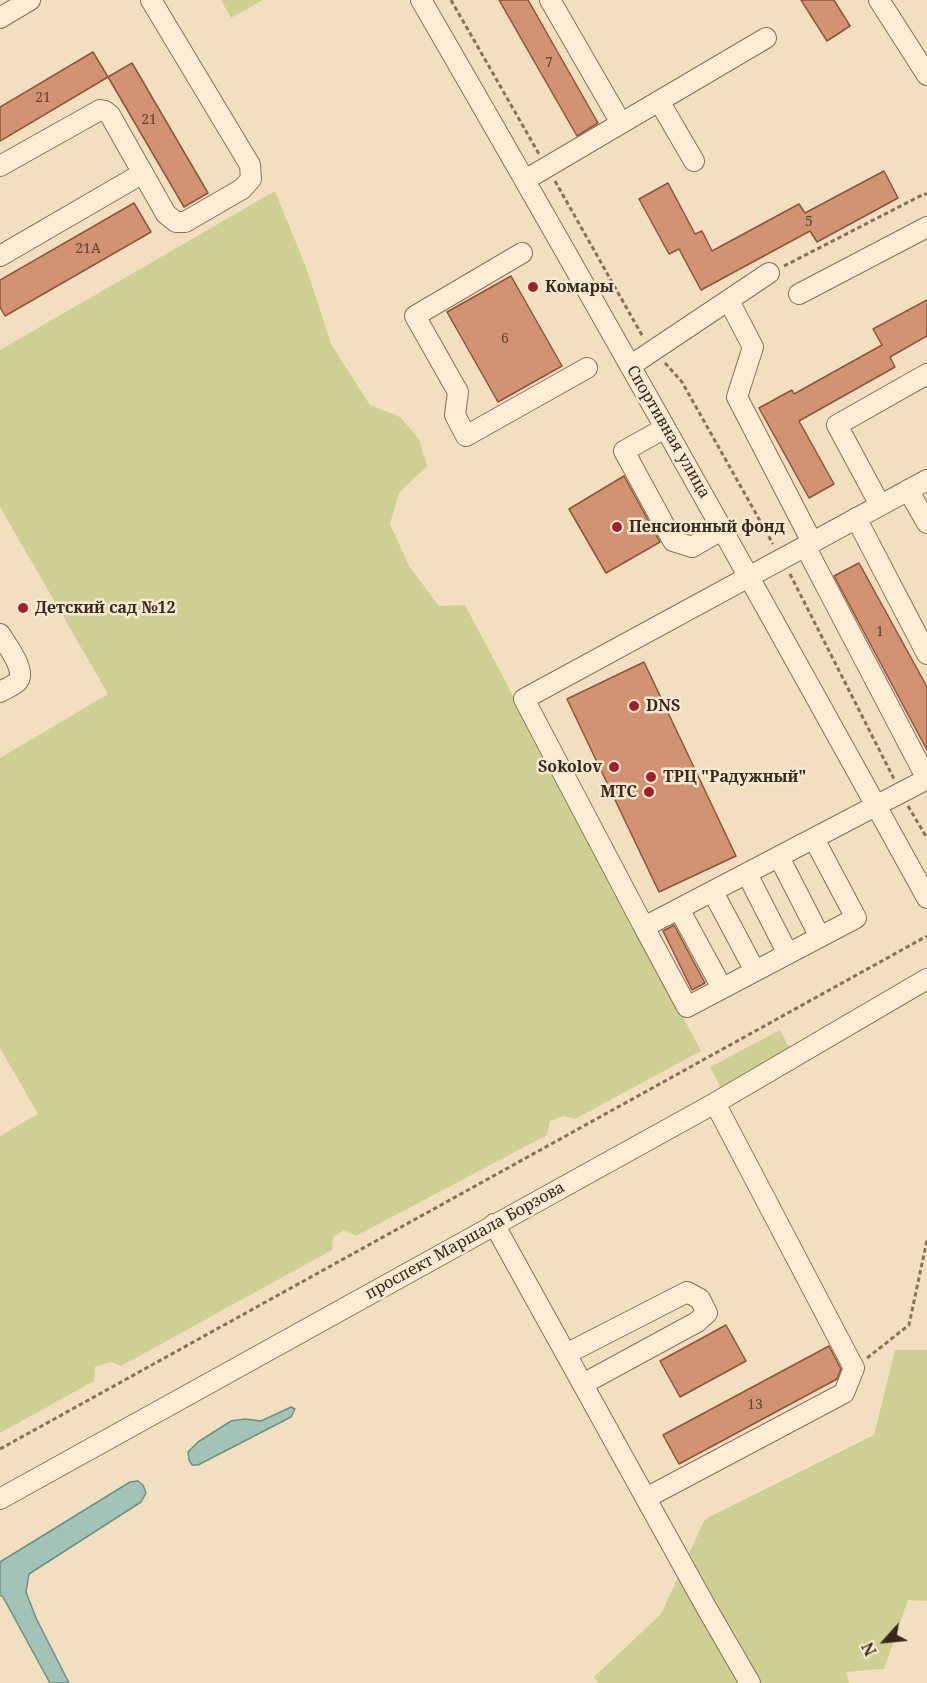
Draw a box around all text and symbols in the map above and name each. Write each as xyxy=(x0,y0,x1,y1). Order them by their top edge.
house number: 7 xyxy=(545,55,553,71)
house number: 21 xyxy=(35,90,51,106)
house number: 21 xyxy=(141,112,157,128)
house number: 5 xyxy=(805,214,813,230)
house number: 21А xyxy=(75,241,101,257)
place label: Комары xyxy=(545,277,614,297)
marker: Комары xyxy=(526,280,540,294)
house number: 6 xyxy=(501,331,509,347)
street label: Спортивная улица xyxy=(622,362,714,502)
place label: Пенсионный фонд xyxy=(629,517,785,537)
marker: Пенсионный фонд xyxy=(610,520,624,534)
place label: Детский сад №12 xyxy=(35,598,176,618)
marker: Детский сад №12 xyxy=(16,601,30,615)
house number: 1 xyxy=(876,624,884,640)
place label: DNS xyxy=(646,696,680,716)
marker: DNS xyxy=(627,699,641,713)
place label: Sokolov xyxy=(538,757,602,777)
marker: Sokolov xyxy=(607,760,621,774)
place label: ТРЦ "Радужный" xyxy=(663,767,806,787)
marker: ТРЦ "Радужный" xyxy=(644,770,658,784)
place label: МТС xyxy=(600,782,637,802)
marker: МТС xyxy=(642,785,656,799)
street label: проспект Маршала Борзова xyxy=(362,1178,568,1304)
house number: 13 xyxy=(747,1397,763,1413)
north arrow xyxy=(855,1611,915,1671)
text: N xyxy=(856,1639,882,1660)

